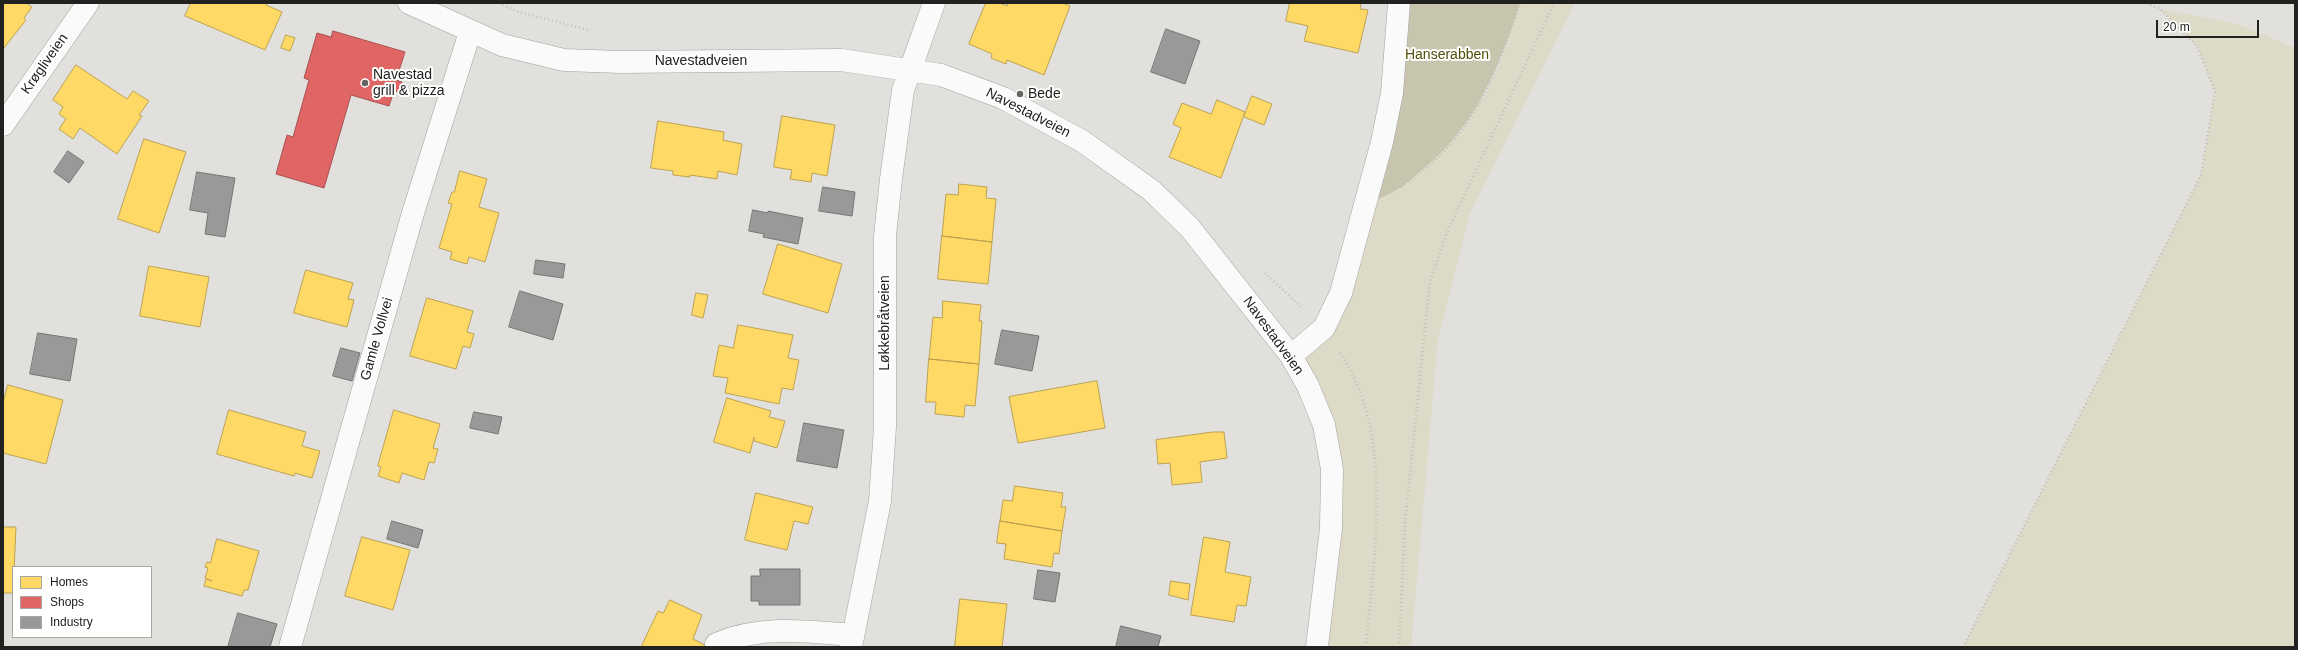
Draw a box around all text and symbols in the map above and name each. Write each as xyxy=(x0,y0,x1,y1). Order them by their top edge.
scale bar xyxy=(2158,12,2261,38)
text: 20 m xyxy=(2163,20,2190,34)
street label: Krøgliveien xyxy=(18,31,72,97)
park label: Hanserabben xyxy=(1405,47,1489,63)
street label: Navestadveien xyxy=(655,53,747,69)
place label: Navestad grill & pizza xyxy=(373,67,445,100)
marker: Navestad grill & pizza xyxy=(360,78,370,88)
street label: Navestadveien xyxy=(983,84,1073,142)
place label: Bede xyxy=(1028,86,1061,102)
marker: Bede xyxy=(1015,89,1025,99)
street label: Løkkebråtveien xyxy=(877,275,893,371)
street label: Navestadveien xyxy=(1239,294,1307,378)
street label: Gamle Vollvei xyxy=(357,296,397,382)
legend xyxy=(12,566,152,638)
text: Homes xyxy=(50,575,88,589)
text: Shops xyxy=(50,595,84,609)
text: Industry xyxy=(50,615,93,629)

